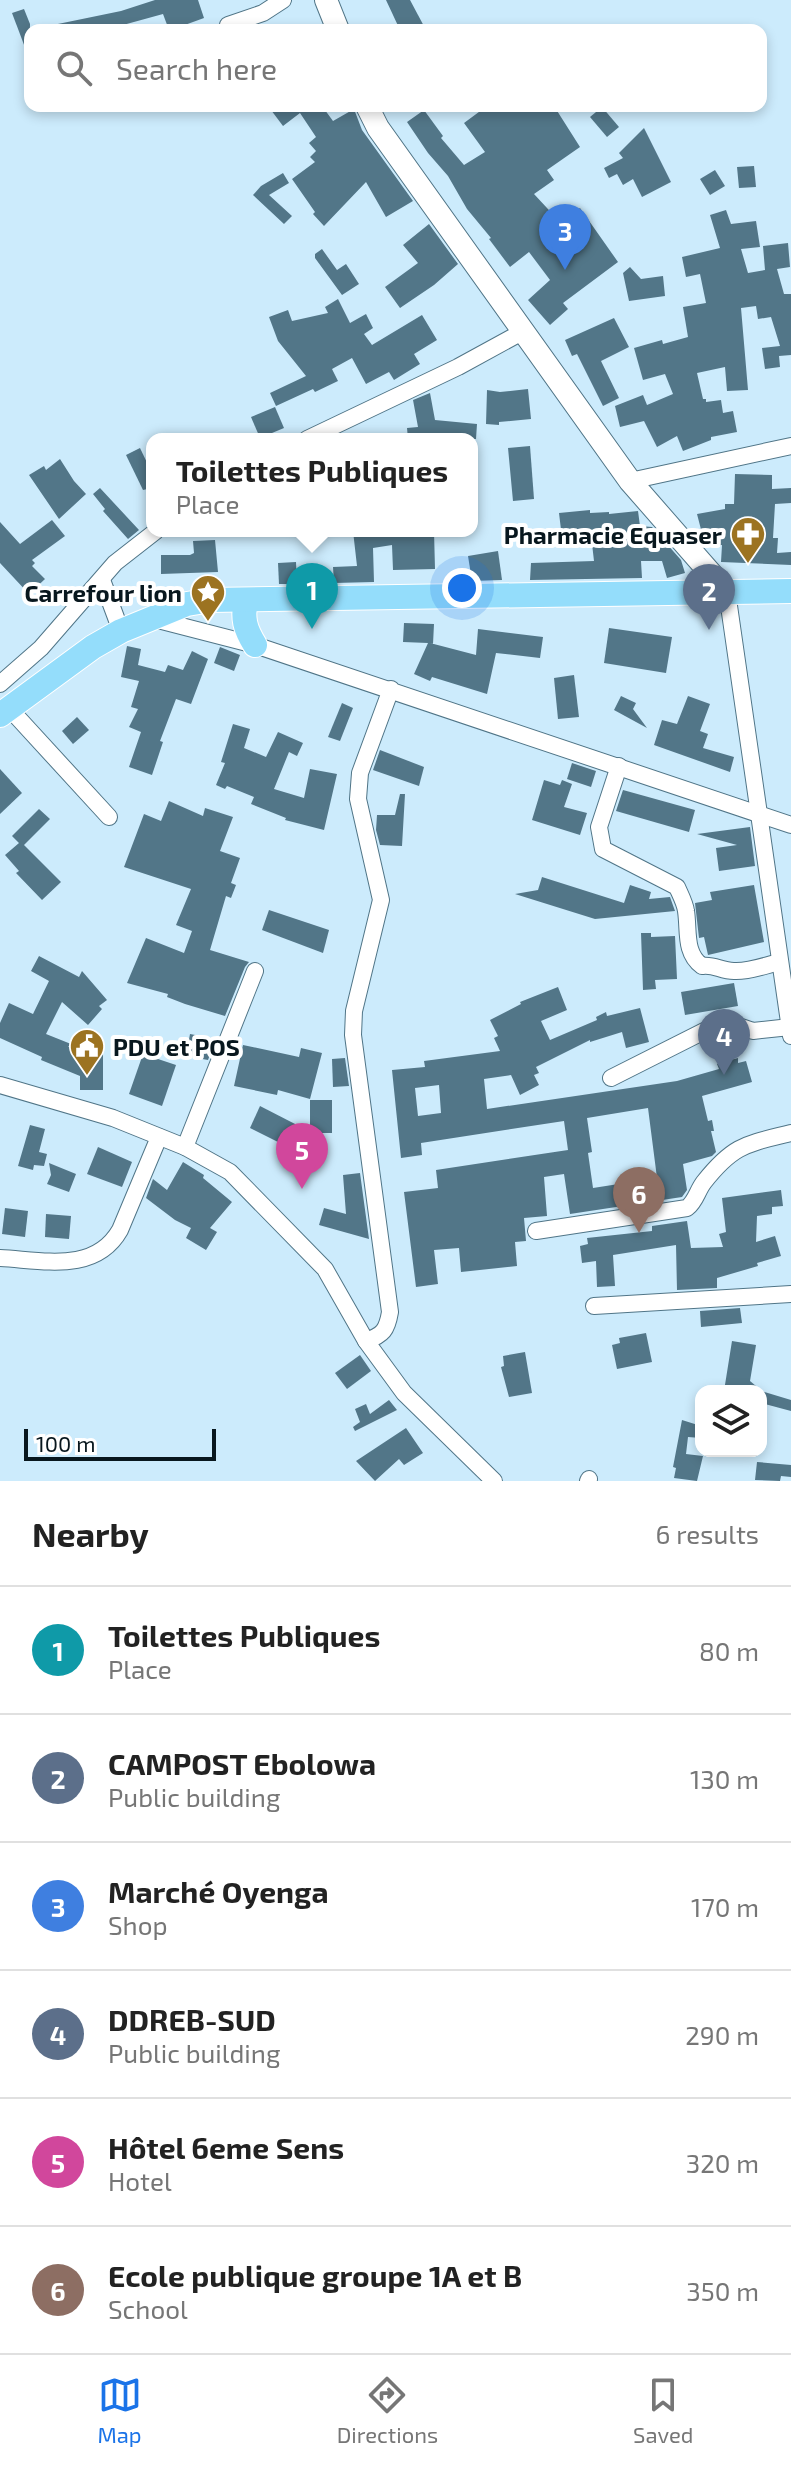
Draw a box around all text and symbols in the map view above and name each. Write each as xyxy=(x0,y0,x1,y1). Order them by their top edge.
search box xyxy=(24,24,767,112)
icon: search xyxy=(52,46,96,90)
text: Search here xyxy=(116,50,277,86)
pin: 3 xyxy=(539,204,591,270)
popup xyxy=(146,433,478,537)
text: Toilettes Publiques xyxy=(176,452,448,488)
text: Place xyxy=(176,488,240,519)
pharmacy icon: Pharmacie Equaser xyxy=(729,515,767,565)
place label: Pharmacie Equaser xyxy=(504,520,723,549)
pin: 1 xyxy=(286,563,338,629)
pin: 2 xyxy=(683,564,735,630)
your location xyxy=(442,568,482,608)
place icon: Carrefour lion xyxy=(189,573,227,623)
place label: Carrefour lion xyxy=(24,578,182,607)
pin: 4 xyxy=(698,1009,750,1075)
public building icon: PDU et POS xyxy=(68,1027,106,1077)
place label: PDU et POS xyxy=(113,1032,240,1061)
pin: 5 xyxy=(276,1123,328,1189)
pin: 6 xyxy=(613,1167,665,1233)
map controls xyxy=(695,1385,767,1457)
button: layers xyxy=(695,1385,767,1457)
scale bar xyxy=(24,1425,216,1461)
text: 100 m xyxy=(36,1430,95,1456)
text: Nearby xyxy=(32,1513,149,1554)
text: 6 results xyxy=(656,1518,759,1549)
text: Toilettes Publiques xyxy=(108,1617,380,1653)
text: 1 xyxy=(52,1635,64,1666)
text: 80 m xyxy=(699,1635,759,1666)
text: Place xyxy=(108,1653,172,1684)
text: CAMPOST Ebolowa xyxy=(108,1745,376,1781)
text: 2 xyxy=(50,1763,66,1794)
text: 130 m xyxy=(690,1763,759,1794)
text: Public building xyxy=(108,1781,280,1812)
text: Marché Oyenga xyxy=(108,1873,329,1909)
text: 3 xyxy=(51,1891,65,1922)
text: 170 m xyxy=(691,1891,759,1922)
text: Shop xyxy=(108,1909,168,1940)
text: DDREB-SUD xyxy=(108,2001,276,2037)
text: 4 xyxy=(50,2019,66,2050)
text: 290 m xyxy=(685,2019,759,2050)
text: Public building xyxy=(108,2037,280,2068)
text: Hôtel 6eme Sens xyxy=(108,2129,344,2165)
text: 5 xyxy=(51,2147,65,2178)
text: 320 m xyxy=(686,2147,759,2178)
text: Hotel xyxy=(108,2165,172,2196)
text: Ecole publique groupe 1A et B xyxy=(108,2257,522,2293)
text: 6 xyxy=(50,2275,66,2306)
text: 350 m xyxy=(686,2275,759,2306)
text: School xyxy=(108,2293,188,2324)
tab: Map xyxy=(98,2373,142,2447)
tab: Directions xyxy=(337,2373,438,2447)
tab: Saved xyxy=(633,2373,693,2447)

